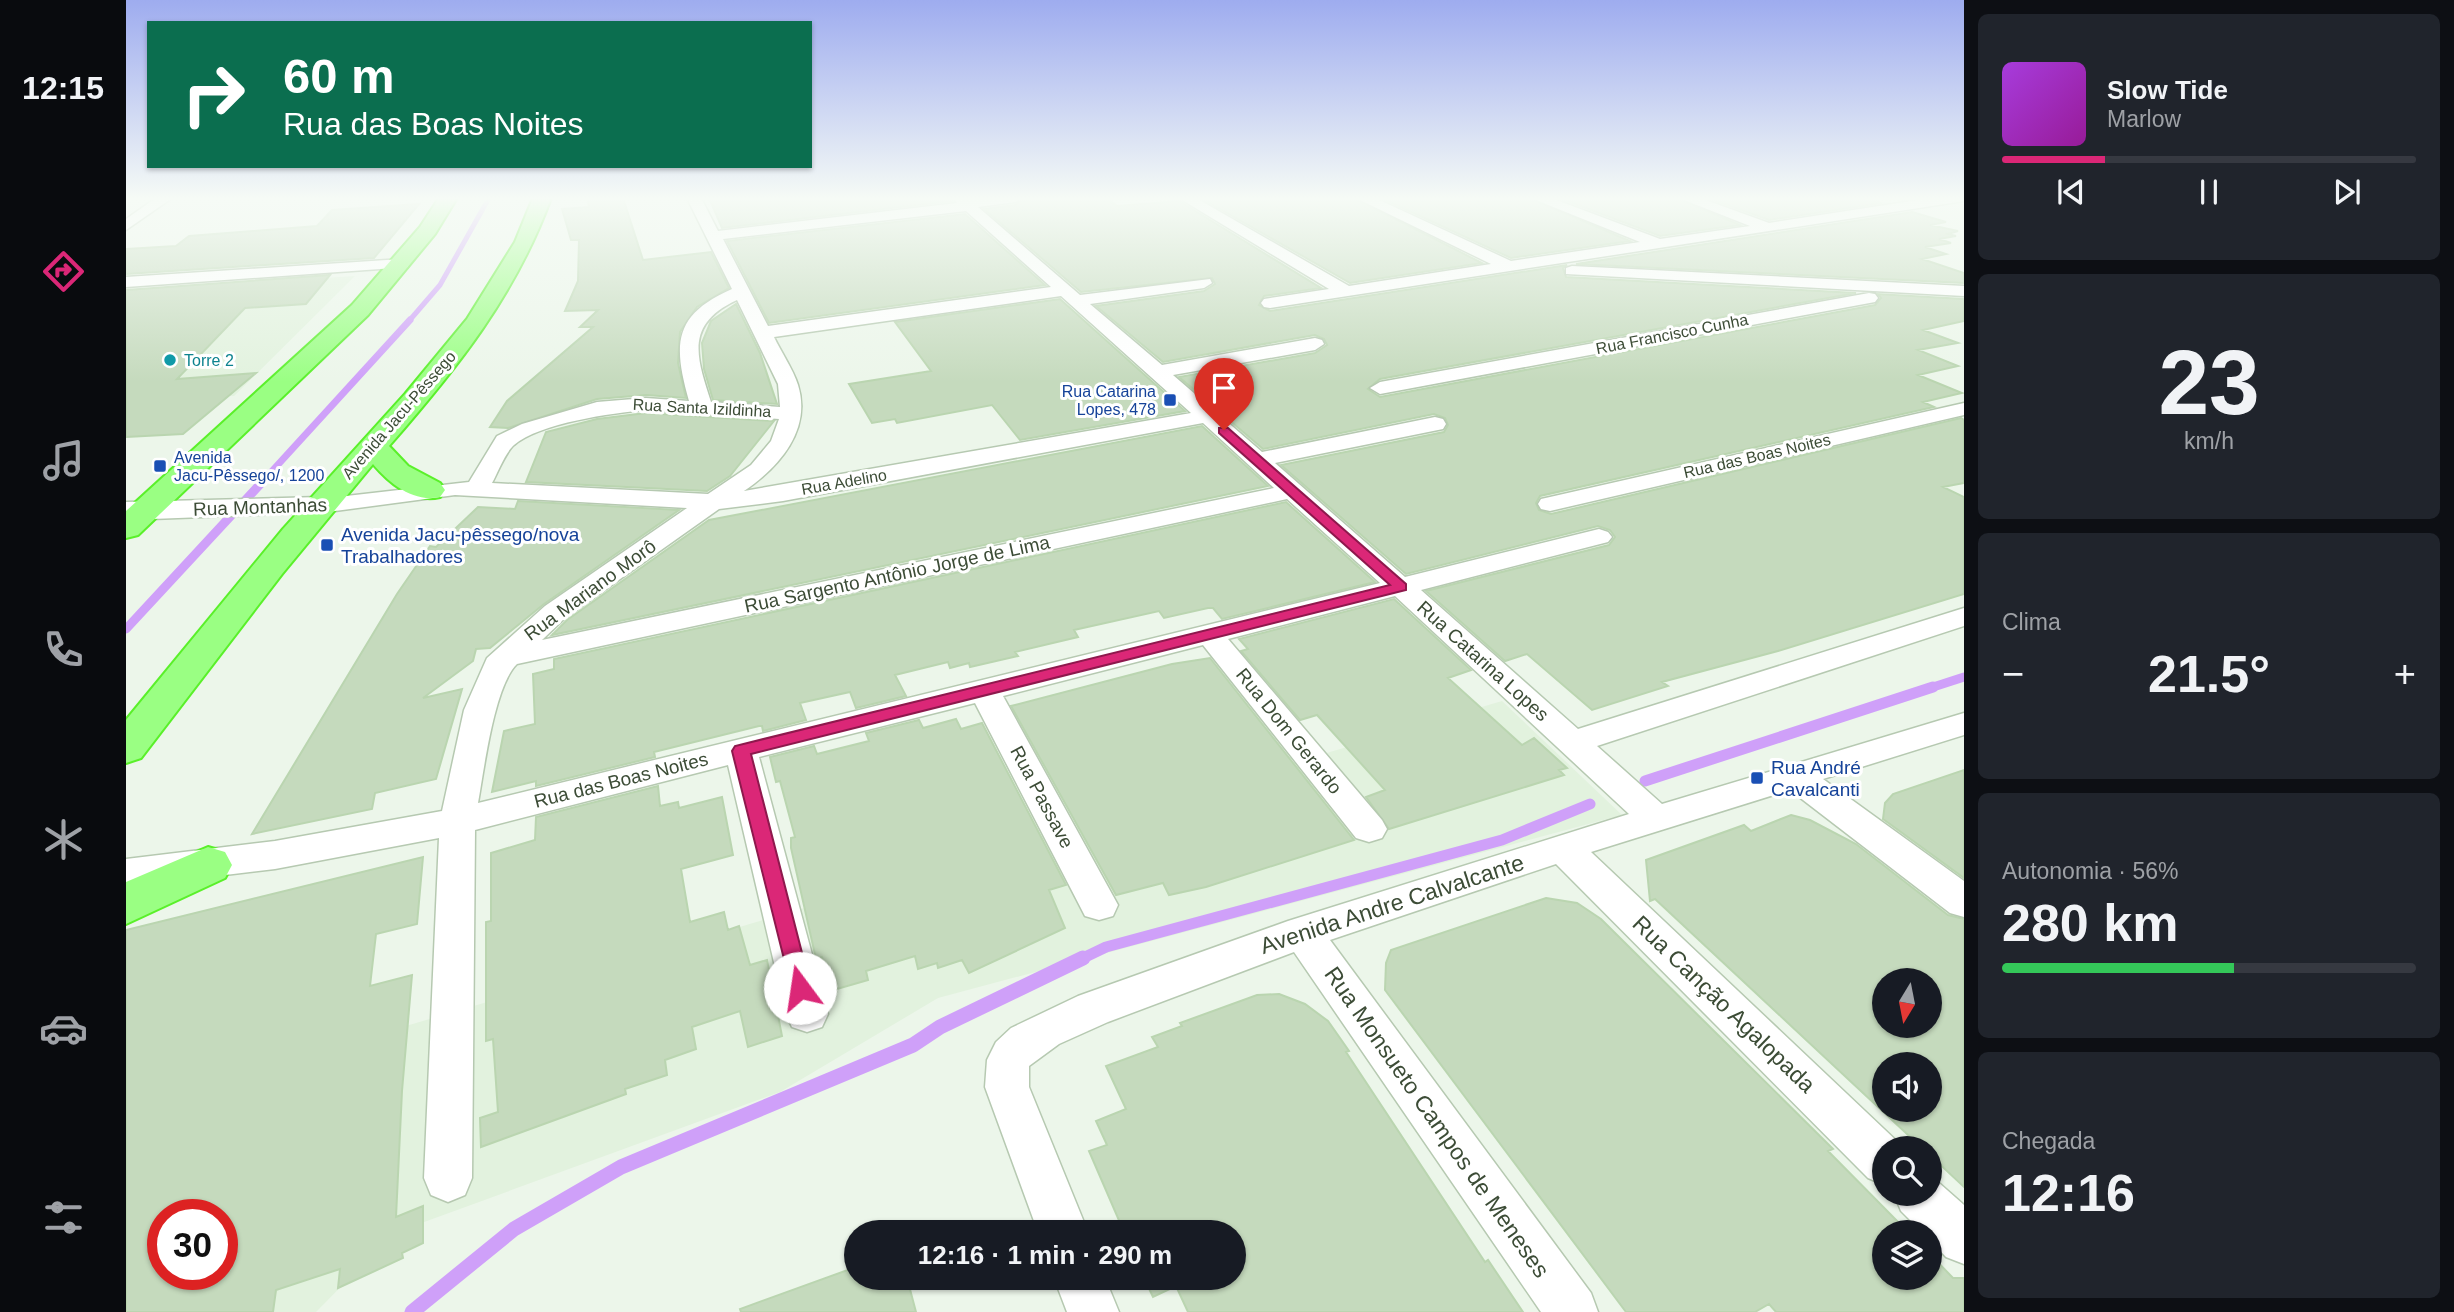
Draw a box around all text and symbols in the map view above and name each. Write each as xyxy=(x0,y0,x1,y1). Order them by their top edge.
icon: right xyxy=(168,49,259,140)
text: 60 m xyxy=(283,49,395,103)
text: 12:15 xyxy=(22,70,104,106)
text: Slow Tide xyxy=(2107,75,2228,105)
text: Rua das Boas Noites xyxy=(283,106,584,142)
text: Marlow xyxy=(2107,106,2181,132)
icon: previous xyxy=(2052,173,2090,211)
icon: pause xyxy=(2190,173,2228,211)
icon: next xyxy=(2328,173,2366,211)
icon: directions xyxy=(39,247,88,296)
street label: Rua Francisco Cunha xyxy=(1594,311,1750,357)
text: 23 xyxy=(2158,332,2260,433)
street label: Avenida Jacu-Pêssego xyxy=(339,348,459,482)
marker: Torre 2 xyxy=(162,352,178,368)
place label: Torre 2 xyxy=(184,352,234,369)
pin xyxy=(1194,358,1254,430)
icon: arrive xyxy=(1205,369,1243,407)
place label: Rua Catarina Lopes, 478 xyxy=(1062,383,1156,418)
marker: Rua Catarina Lopes, 478 xyxy=(1162,392,1178,408)
street label: Rua Santa Izildinha xyxy=(632,396,772,420)
text: km/h xyxy=(2184,428,2234,454)
street label: Rua das Boas Noites xyxy=(1682,431,1832,481)
icon: music xyxy=(39,436,88,485)
place label: Avenida Jacu-Pêssego/, 1200 xyxy=(174,449,324,484)
marker: Avenida Jacu-Pêssego/, 1200 xyxy=(152,458,168,474)
street label: Rua Adelino xyxy=(800,466,888,498)
street label: Rua Montanhas xyxy=(193,494,327,520)
place label: Avenida Jacu-pêssego/nova Trabalhadores xyxy=(341,524,580,567)
street label: Rua Sargento Antônio Jorge de Lima xyxy=(742,531,1052,617)
street label: Rua Mariano Morô xyxy=(520,535,660,645)
marker: Avenida Jacu-pêssego/nova Trabalhadores xyxy=(319,537,335,553)
street label: Rua Catarina Lopes xyxy=(1413,597,1553,725)
text: Clima xyxy=(2002,609,2061,635)
icon: phone xyxy=(39,625,88,674)
text: 21.5° xyxy=(2148,645,2270,703)
text: − xyxy=(2002,653,2024,695)
text: + xyxy=(2394,653,2416,695)
street label: Rua Dom Gerardo xyxy=(1232,664,1346,798)
street label: Rua Passave xyxy=(1006,742,1078,852)
street label: Rua das Boas Noites xyxy=(532,748,710,812)
place label: Rua André Cavalcanti xyxy=(1771,757,1861,800)
marker: Rua André Cavalcanti xyxy=(1749,770,1765,786)
icon: climate xyxy=(39,815,88,864)
street label: Avenida Andre Calvalcante xyxy=(1257,849,1527,959)
text: Autonomia · 56% xyxy=(2002,858,2178,884)
text: 280 km xyxy=(2002,894,2178,952)
street label: Rua Canção Agalopada xyxy=(1628,910,1821,1098)
position arrow xyxy=(763,951,837,1025)
street label: Rua Monsueto Campos de Meneses xyxy=(1319,962,1555,1282)
north arrow xyxy=(1872,968,1942,1038)
map controls xyxy=(1872,968,1942,1290)
icon: car xyxy=(39,1004,88,1053)
button: sound xyxy=(1872,1052,1942,1122)
text: Chegada xyxy=(2002,1128,2095,1154)
button: search xyxy=(1872,1136,1942,1206)
text: 12:16 xyxy=(2002,1164,2135,1222)
icon: filters xyxy=(39,1193,88,1242)
speed limit sign: 30 xyxy=(147,1199,238,1290)
button: layers xyxy=(1872,1220,1942,1290)
text: 12:16 · 1 min · 290 m xyxy=(918,1240,1172,1270)

